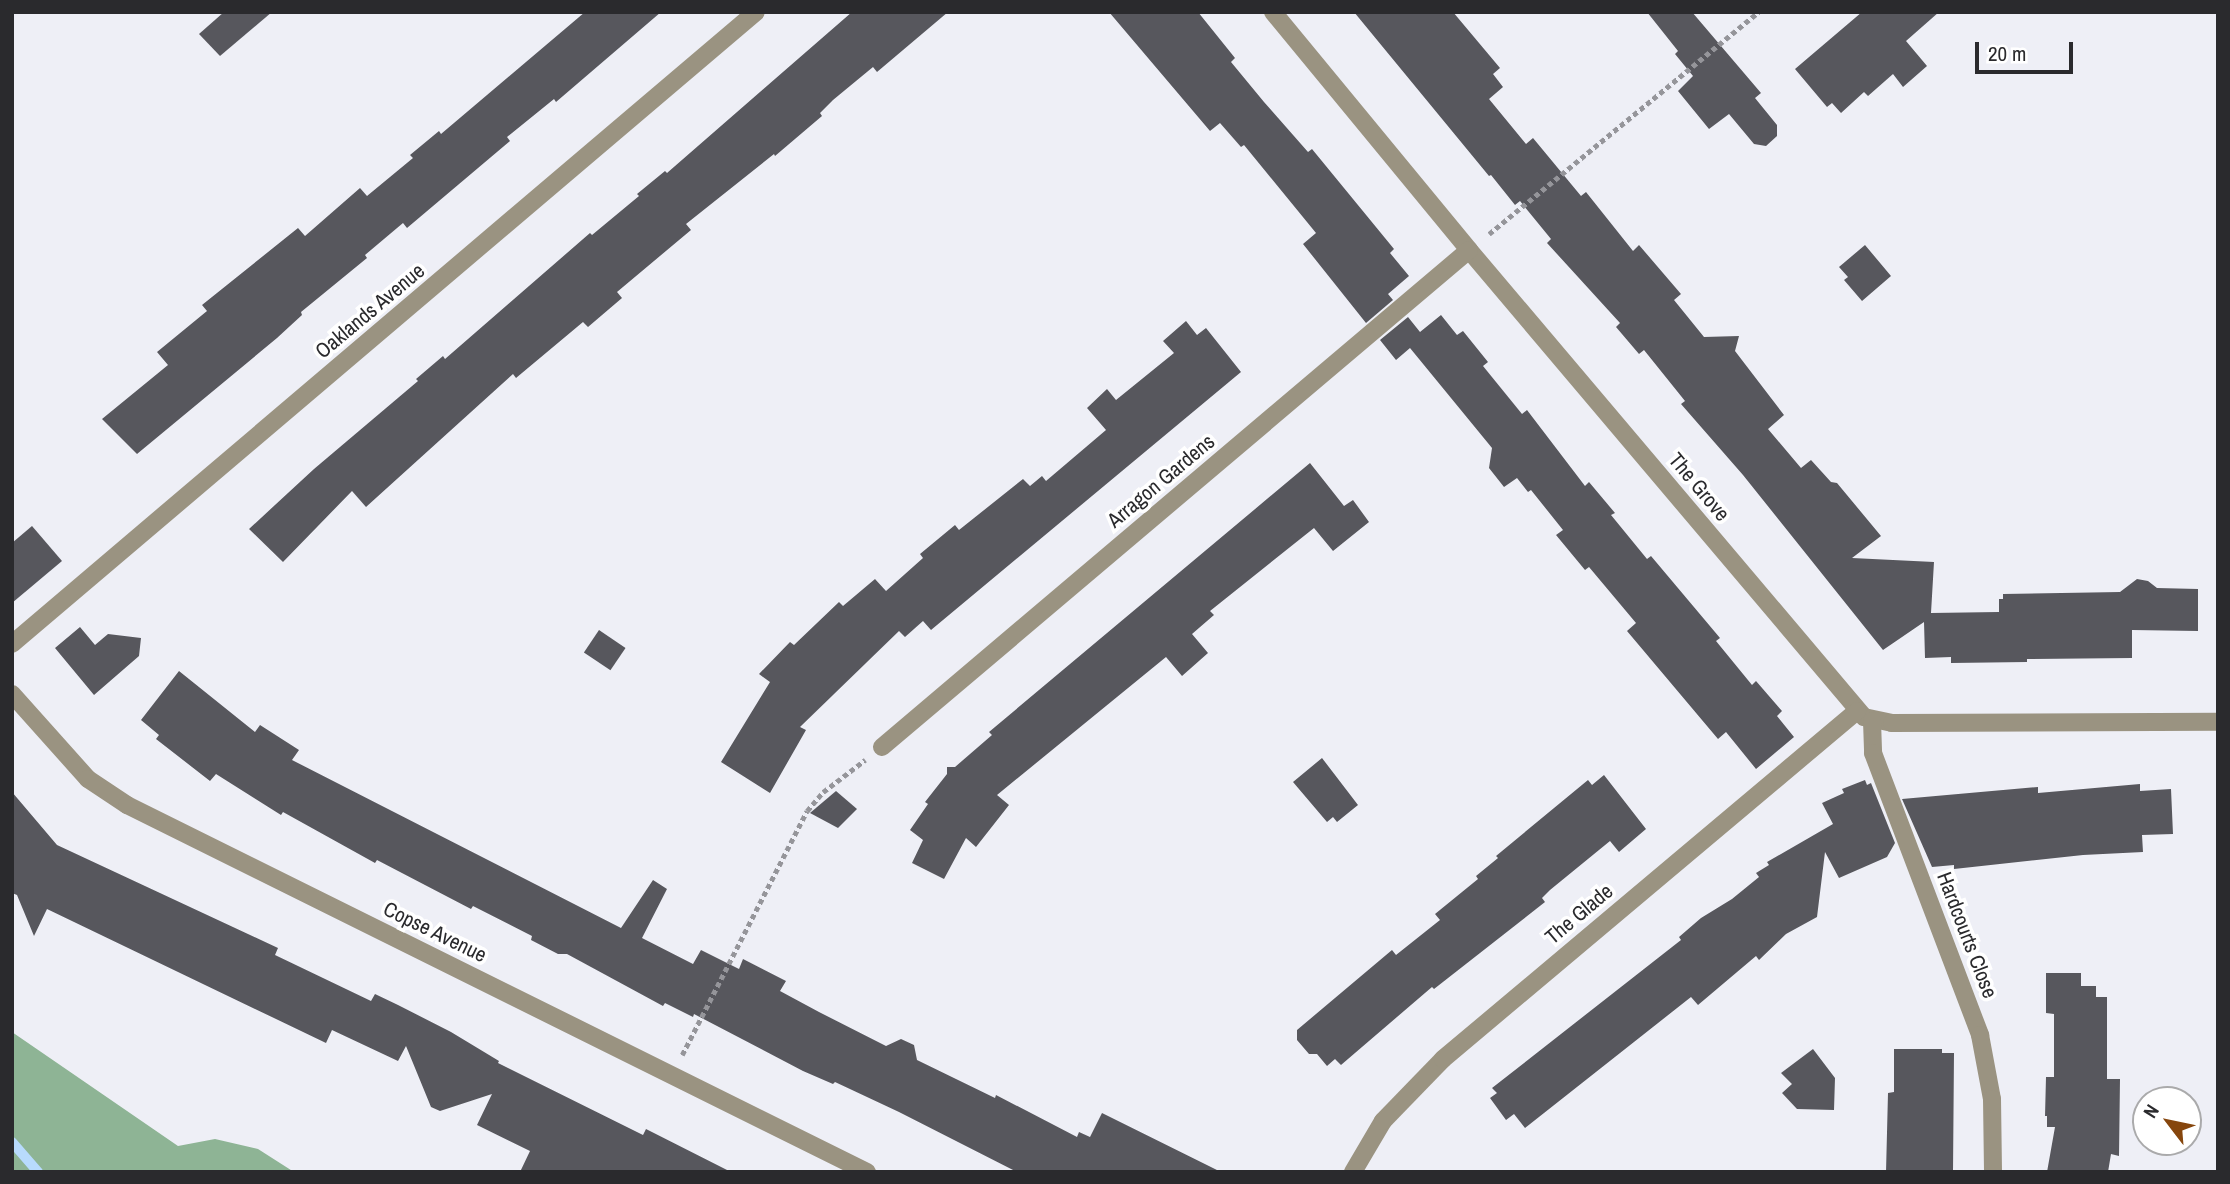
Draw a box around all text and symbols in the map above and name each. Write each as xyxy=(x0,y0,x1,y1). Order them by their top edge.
scale bar xyxy=(1978,28,2076,72)
text: 20 m xyxy=(1988,39,2026,68)
street label: Oaklands Avenue xyxy=(310,258,430,364)
street label: Arragon Gardens xyxy=(1102,429,1220,533)
street label: The Grove xyxy=(1663,448,1735,526)
street label: Hardcourts Close xyxy=(1931,868,2003,1002)
street label: The Glade xyxy=(1540,879,1618,949)
street label: Copse Avenue xyxy=(379,896,491,968)
north arrow xyxy=(2132,1086,2202,1156)
text: N xyxy=(2137,1099,2165,1123)

